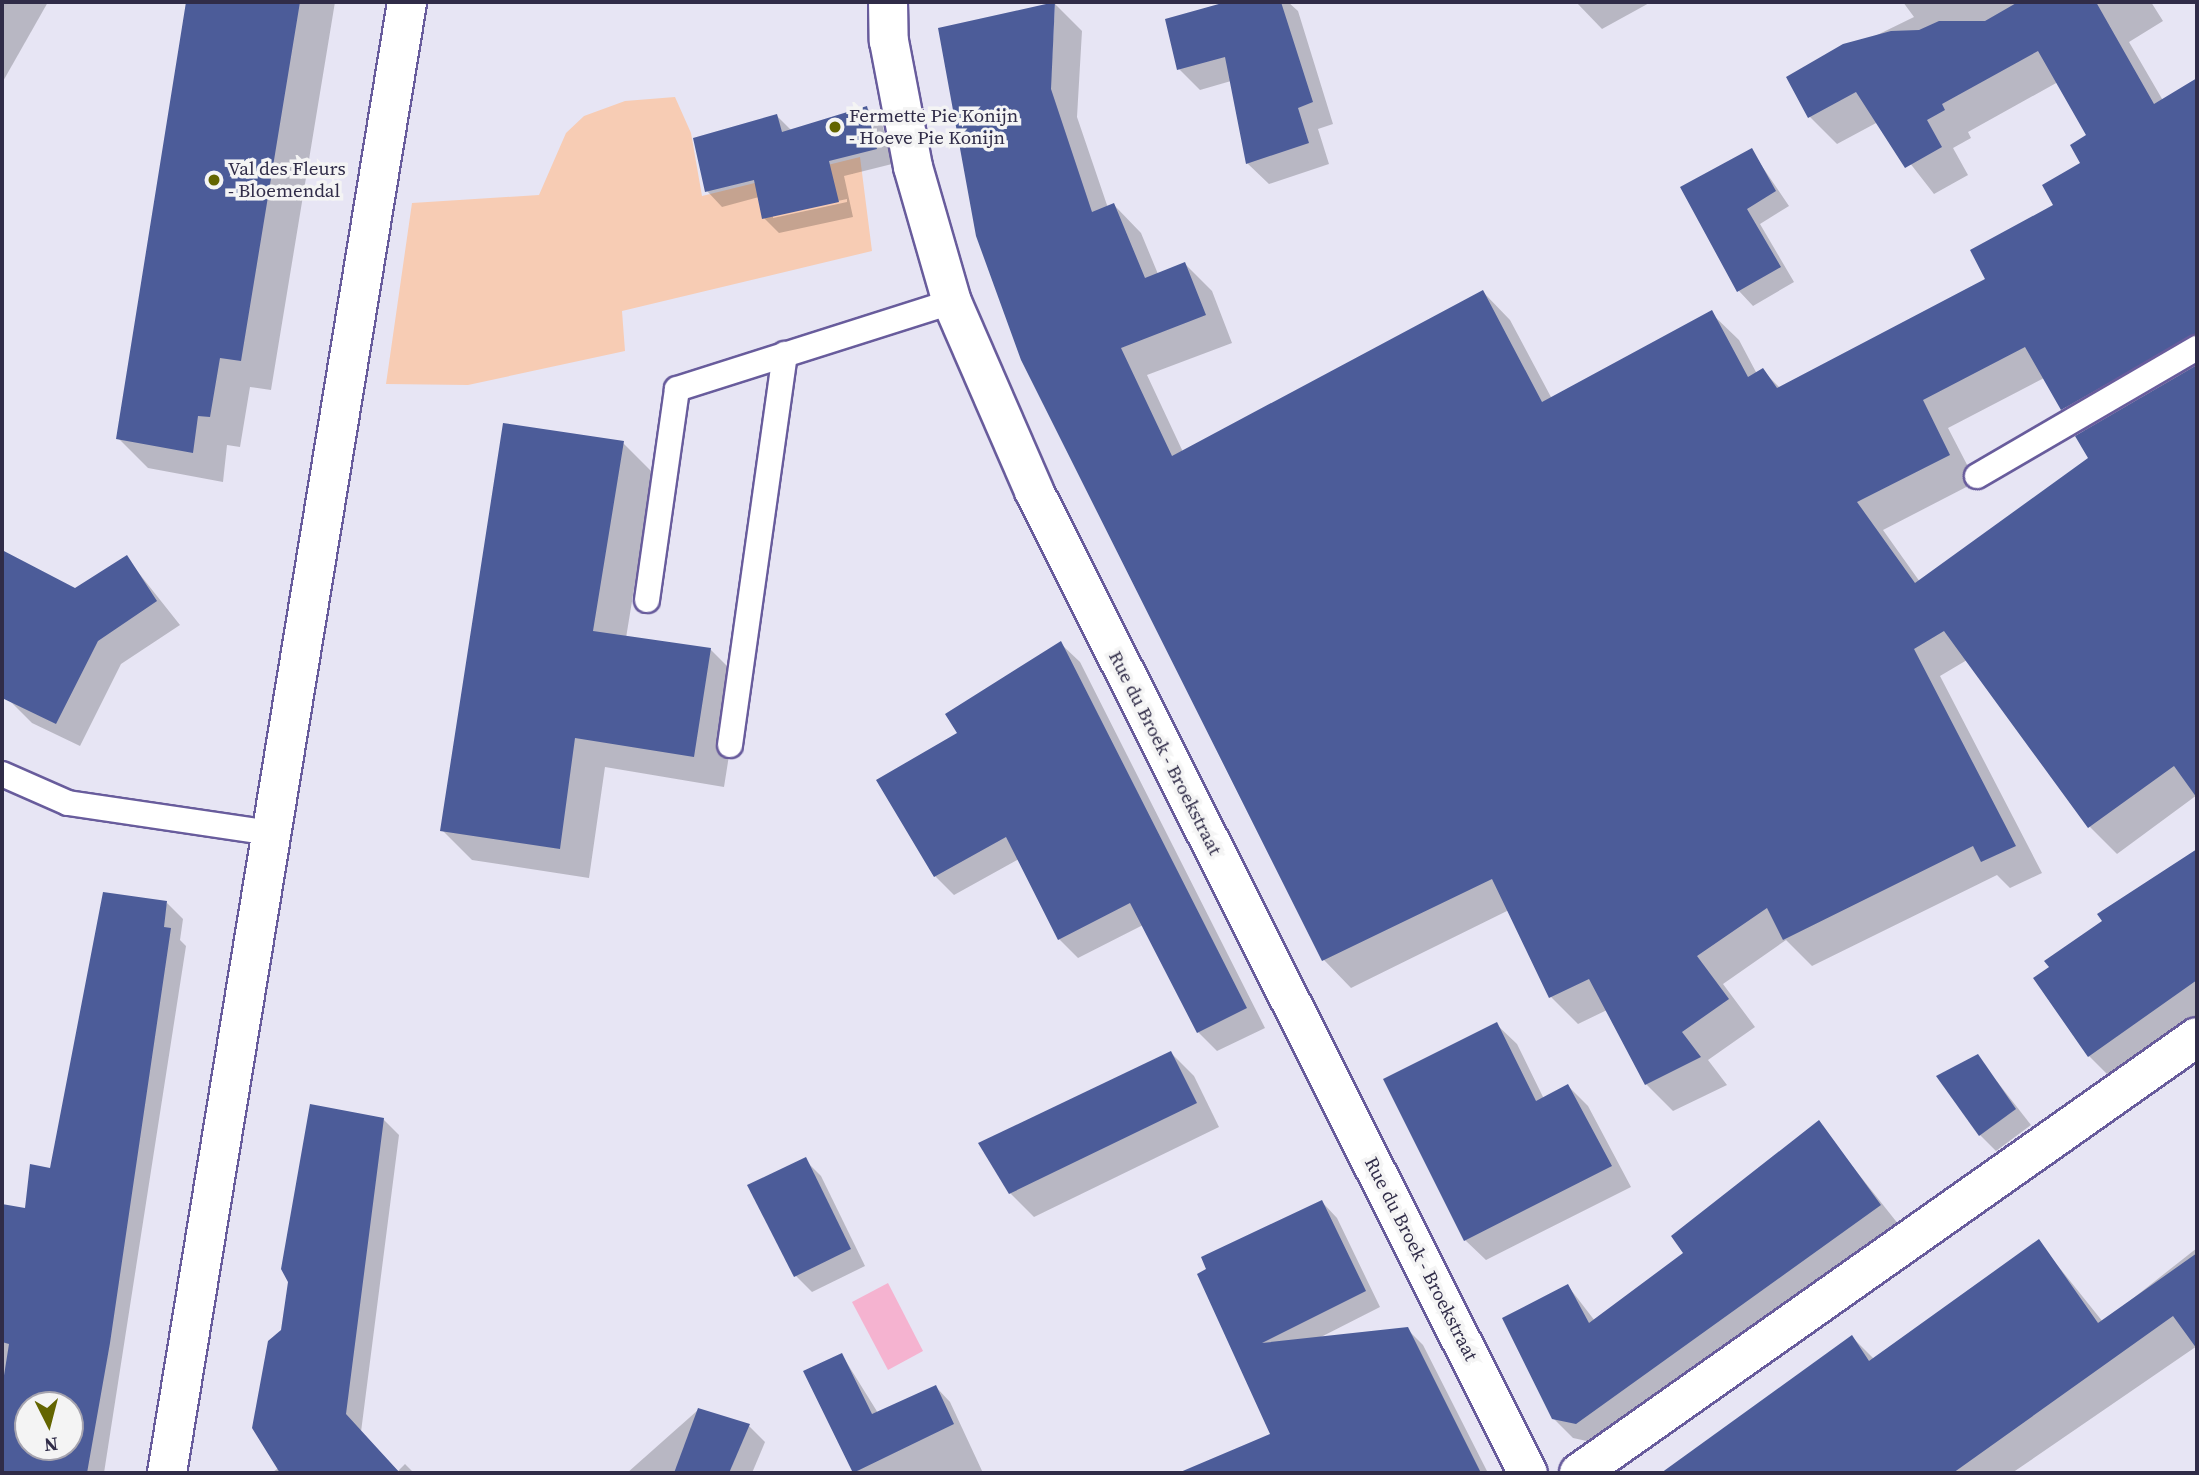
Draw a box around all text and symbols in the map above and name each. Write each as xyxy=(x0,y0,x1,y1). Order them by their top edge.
place label: Fermette Pie Konijn - Hoeve Pie Konijn xyxy=(849,105,1018,149)
marker: Fermette Pie Konijn - Hoeve Pie Konijn xyxy=(827,119,843,135)
place label: Val des Fleurs - Bloemendal xyxy=(228,158,346,202)
marker: Val des Fleurs - Bloemendal xyxy=(206,172,222,188)
street label: Rue du Broek - Broekstraat xyxy=(1104,647,1226,859)
street label: Rue du Broek - Broekstraat xyxy=(1360,1153,1482,1365)
north arrow xyxy=(14,1391,84,1461)
text: N xyxy=(43,1431,59,1459)

